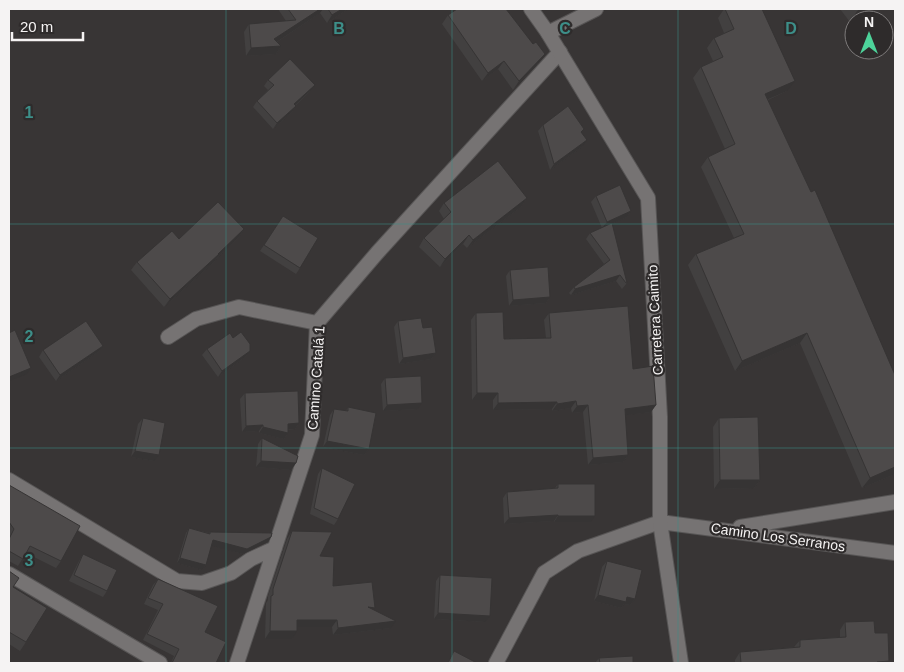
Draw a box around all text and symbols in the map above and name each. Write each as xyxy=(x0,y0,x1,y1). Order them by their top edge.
scale bar xyxy=(12,10,84,42)
north arrow xyxy=(844,10,894,60)
text: N xyxy=(864,14,874,30)
text: 20 m xyxy=(20,18,53,35)
text: B xyxy=(333,20,345,37)
text: C xyxy=(559,20,571,37)
text: D xyxy=(785,20,797,37)
text: 1 xyxy=(25,104,34,121)
street label: Carretera Caimito xyxy=(644,264,666,376)
street label: Camino Catalá 1 xyxy=(304,325,328,431)
text: 2 xyxy=(25,328,34,345)
street label: Camino Los Serranos xyxy=(710,520,846,554)
text: 3 xyxy=(25,552,34,569)

